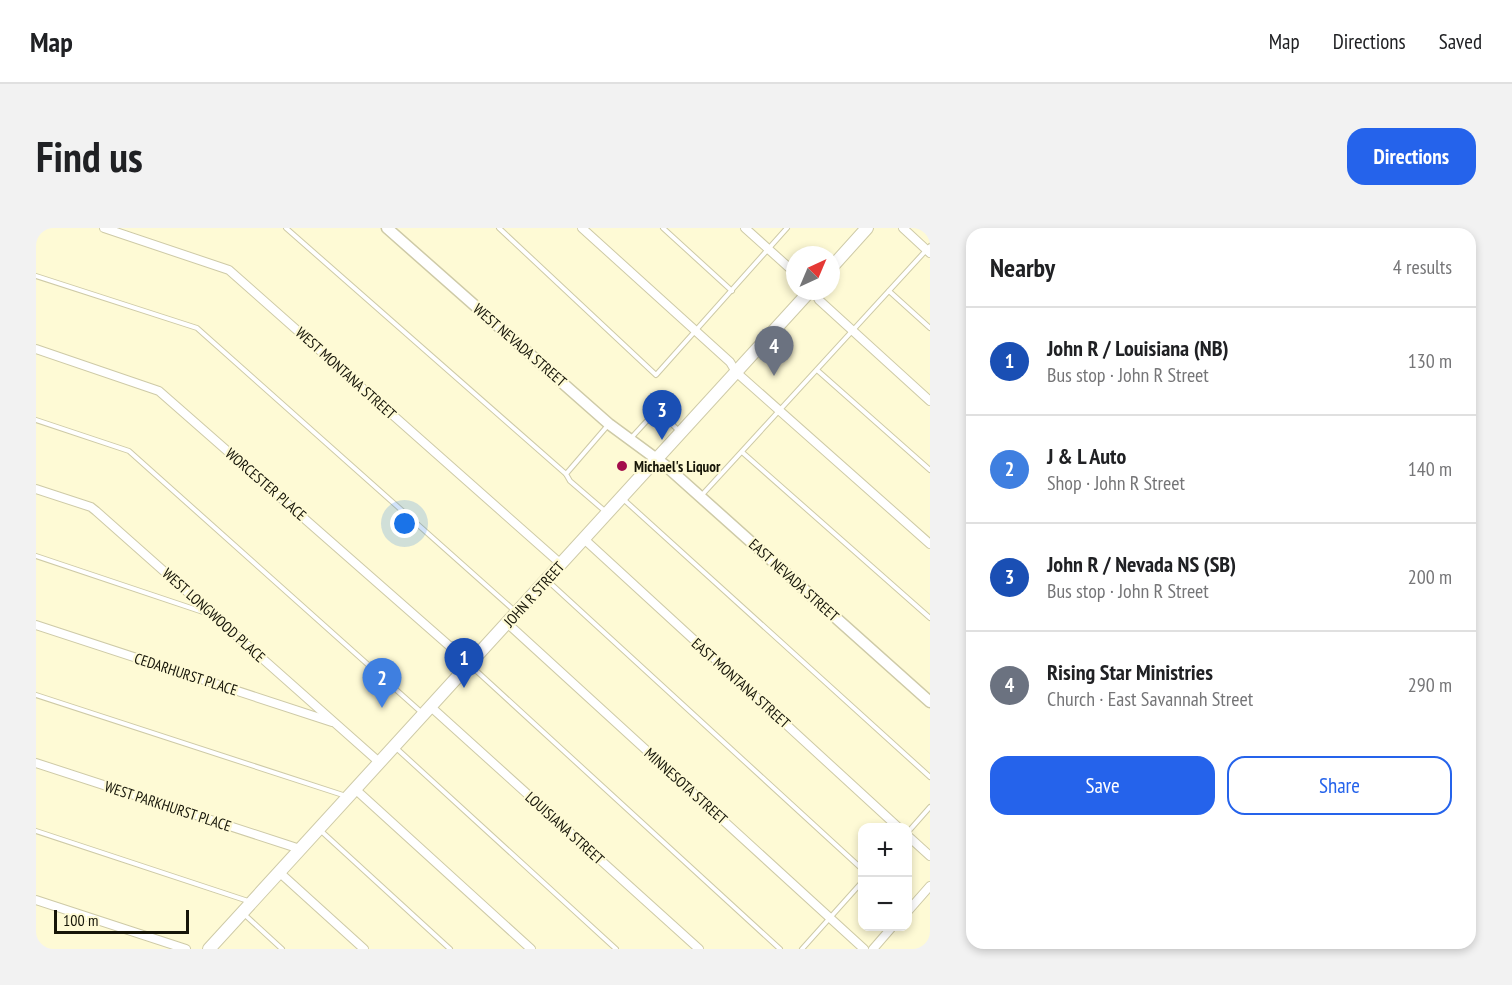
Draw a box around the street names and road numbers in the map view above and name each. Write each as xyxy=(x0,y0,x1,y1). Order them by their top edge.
street label: WEST NEVADA STREET xyxy=(469,299,571,391)
street label: WEST MONTANA STREET xyxy=(292,323,400,423)
street label: WORCESTER PLACE xyxy=(222,444,310,524)
street label: EAST NEVADA STREET xyxy=(745,535,843,626)
street label: JOHN R STREET xyxy=(499,557,568,631)
street label: WEST LONGWOOD PLACE xyxy=(159,564,269,666)
street label: EAST MONTANA STREET xyxy=(688,634,794,732)
street label: CEDARHURST PLACE xyxy=(132,648,240,700)
street label: MINNESOTA STREET xyxy=(641,744,732,828)
street label: WEST PARKHURST PLACE xyxy=(102,777,234,835)
street label: LOUISIANA STREET xyxy=(522,788,609,869)

